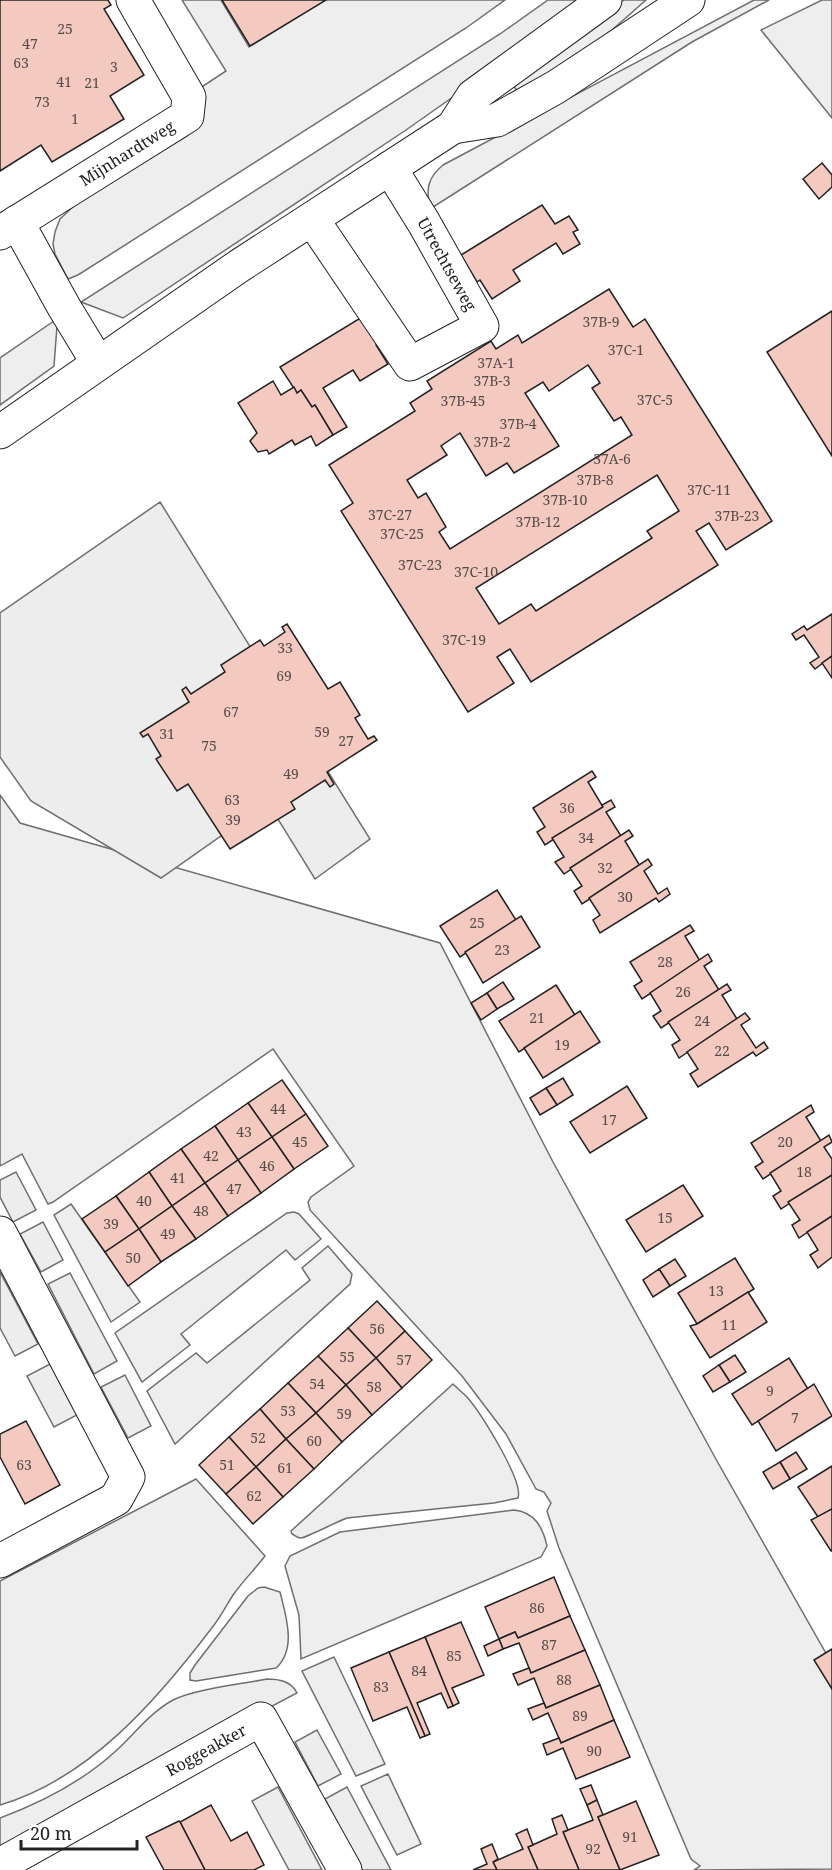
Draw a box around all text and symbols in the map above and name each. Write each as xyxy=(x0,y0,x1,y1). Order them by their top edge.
house number: 25 xyxy=(57,19,73,38)
house number: 47 xyxy=(22,34,38,53)
house number: 63 xyxy=(13,53,29,72)
house number: 3 xyxy=(110,57,118,76)
house number: 41 xyxy=(56,72,72,91)
house number: 21 xyxy=(84,73,100,92)
house number: 73 xyxy=(34,92,50,111)
house number: 1 xyxy=(71,109,79,128)
street label: Mijnhardtweg xyxy=(75,115,179,191)
street label: Utrechtseweg xyxy=(412,213,482,315)
house number: 37B-9 xyxy=(583,312,619,331)
house number: 37C-1 xyxy=(608,340,644,359)
house number: 37A-1 xyxy=(477,353,515,372)
house number: 37B-3 xyxy=(474,371,511,390)
house number: 37C-5 xyxy=(637,390,673,409)
house number: 37B-45 xyxy=(441,391,485,410)
house number: 37B-4 xyxy=(500,414,537,433)
house number: 37B-2 xyxy=(474,432,510,451)
house number: 37A-6 xyxy=(593,449,631,468)
house number: 37B-8 xyxy=(577,470,614,489)
house number: 37C-11 xyxy=(687,480,731,499)
house number: 37B-10 xyxy=(543,490,588,509)
house number: 37C-27 xyxy=(368,505,412,524)
house number: 37B-23 xyxy=(715,506,760,525)
house number: 37B-12 xyxy=(516,512,560,531)
house number: 37C-25 xyxy=(380,524,424,543)
house number: 37C-23 xyxy=(398,555,442,574)
house number: 37C-10 xyxy=(454,562,498,581)
house number: 37C-19 xyxy=(442,630,486,649)
house number: 33 xyxy=(277,638,293,657)
house number: 69 xyxy=(276,666,292,685)
house number: 67 xyxy=(223,702,239,721)
house number: 59 xyxy=(314,722,330,741)
house number: 31 xyxy=(159,724,175,743)
house number: 27 xyxy=(338,731,354,750)
house number: 75 xyxy=(201,736,217,755)
house number: 49 xyxy=(283,764,299,783)
house number: 63 xyxy=(224,790,240,809)
house number: 36 xyxy=(559,798,575,817)
house number: 39 xyxy=(225,810,241,829)
house number: 34 xyxy=(578,828,594,847)
house number: 32 xyxy=(597,858,613,877)
house number: 30 xyxy=(617,887,633,906)
house number: 25 xyxy=(469,913,485,932)
house number: 23 xyxy=(494,940,510,959)
house number: 28 xyxy=(657,952,673,971)
house number: 26 xyxy=(675,982,691,1001)
house number: 21 xyxy=(529,1008,545,1027)
house number: 24 xyxy=(694,1011,710,1030)
house number: 19 xyxy=(554,1035,570,1054)
house number: 22 xyxy=(714,1041,730,1060)
house number: 44 xyxy=(270,1099,286,1118)
house number: 17 xyxy=(601,1110,617,1129)
house number: 43 xyxy=(236,1122,252,1141)
house number: 45 xyxy=(292,1132,308,1151)
house number: 20 xyxy=(777,1132,793,1151)
house number: 42 xyxy=(203,1146,219,1165)
house number: 46 xyxy=(259,1156,275,1175)
house number: 18 xyxy=(796,1162,812,1181)
house number: 41 xyxy=(170,1168,186,1187)
house number: 47 xyxy=(226,1179,242,1198)
house number: 40 xyxy=(136,1191,152,1210)
house number: 48 xyxy=(193,1201,209,1220)
house number: 15 xyxy=(657,1208,673,1227)
house number: 39 xyxy=(103,1214,119,1233)
house number: 49 xyxy=(160,1224,176,1243)
house number: 50 xyxy=(125,1248,141,1267)
house number: 13 xyxy=(708,1281,724,1300)
house number: 11 xyxy=(721,1315,737,1334)
house number: 56 xyxy=(369,1319,385,1338)
house number: 55 xyxy=(339,1347,355,1366)
house number: 57 xyxy=(396,1350,412,1369)
house number: 54 xyxy=(309,1374,325,1393)
house number: 58 xyxy=(366,1377,382,1396)
house number: 9 xyxy=(766,1381,774,1400)
house number: 53 xyxy=(280,1401,296,1420)
house number: 59 xyxy=(336,1404,352,1423)
house number: 7 xyxy=(791,1408,799,1427)
house number: 52 xyxy=(250,1428,266,1447)
house number: 60 xyxy=(306,1431,322,1450)
house number: 63 xyxy=(16,1455,32,1474)
house number: 51 xyxy=(219,1455,235,1474)
house number: 61 xyxy=(277,1458,293,1477)
house number: 62 xyxy=(246,1486,262,1505)
house number: 86 xyxy=(529,1598,545,1617)
house number: 87 xyxy=(541,1635,557,1654)
house number: 85 xyxy=(446,1646,462,1665)
house number: 84 xyxy=(411,1661,427,1680)
house number: 88 xyxy=(556,1670,572,1689)
house number: 83 xyxy=(373,1677,389,1696)
house number: 89 xyxy=(572,1706,588,1725)
street label: Roggeakker xyxy=(162,1719,251,1781)
house number: 90 xyxy=(586,1741,602,1760)
scale bar xyxy=(21,1813,136,1851)
text: 20 m xyxy=(30,1821,72,1845)
house number: 91 xyxy=(622,1827,638,1846)
house number: 92 xyxy=(585,1839,601,1858)

